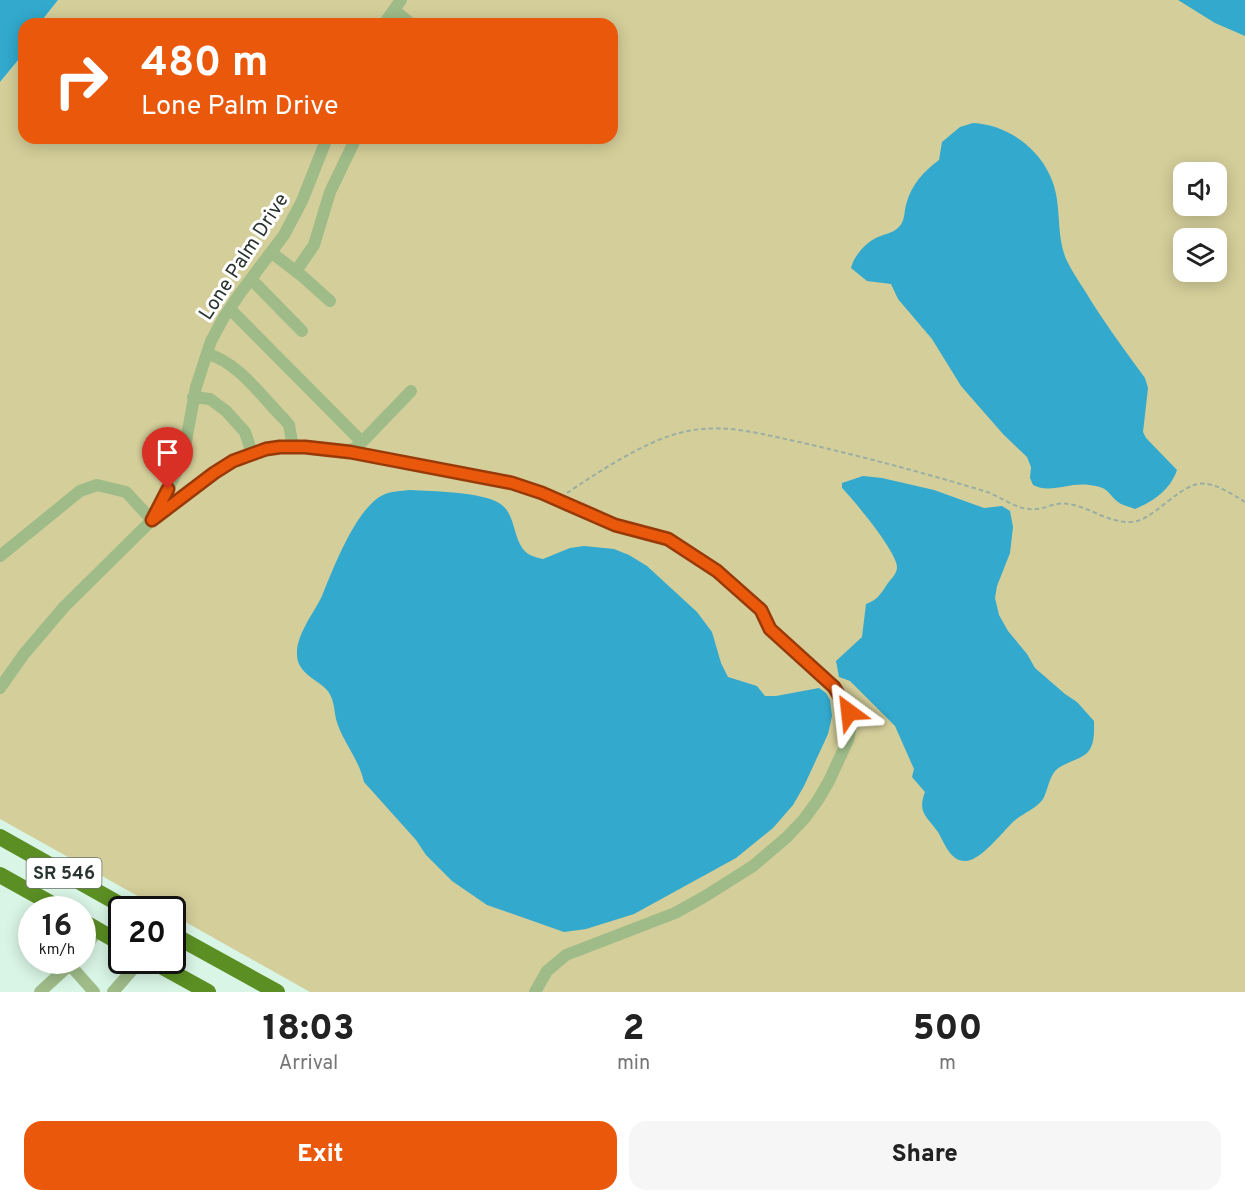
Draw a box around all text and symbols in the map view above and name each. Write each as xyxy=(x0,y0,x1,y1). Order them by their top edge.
text: 480 m xyxy=(141,38,269,91)
icon: right xyxy=(42,42,120,120)
text: Lone Palm Drive xyxy=(141,90,338,124)
map controls xyxy=(1173,162,1227,282)
button: sound xyxy=(1173,162,1227,216)
street label: Lone Palm Drive xyxy=(194,189,295,325)
button: layers xyxy=(1173,228,1227,282)
pin xyxy=(142,427,193,489)
icon: arrive xyxy=(151,436,184,469)
position arrow xyxy=(817,680,881,744)
road number: SR 546 xyxy=(26,858,101,888)
speed limit sign: 20 xyxy=(108,896,186,974)
text: 16 xyxy=(42,909,72,946)
text: km/h xyxy=(39,941,75,960)
text: 18:03 xyxy=(262,1007,354,1053)
text: 2 xyxy=(623,1007,645,1053)
text: 500 xyxy=(913,1007,982,1053)
text: Arrival xyxy=(279,1051,338,1077)
text: min xyxy=(617,1051,650,1077)
text: m xyxy=(939,1051,956,1077)
button: Exit xyxy=(24,1121,617,1190)
button: Share xyxy=(629,1121,1221,1190)

